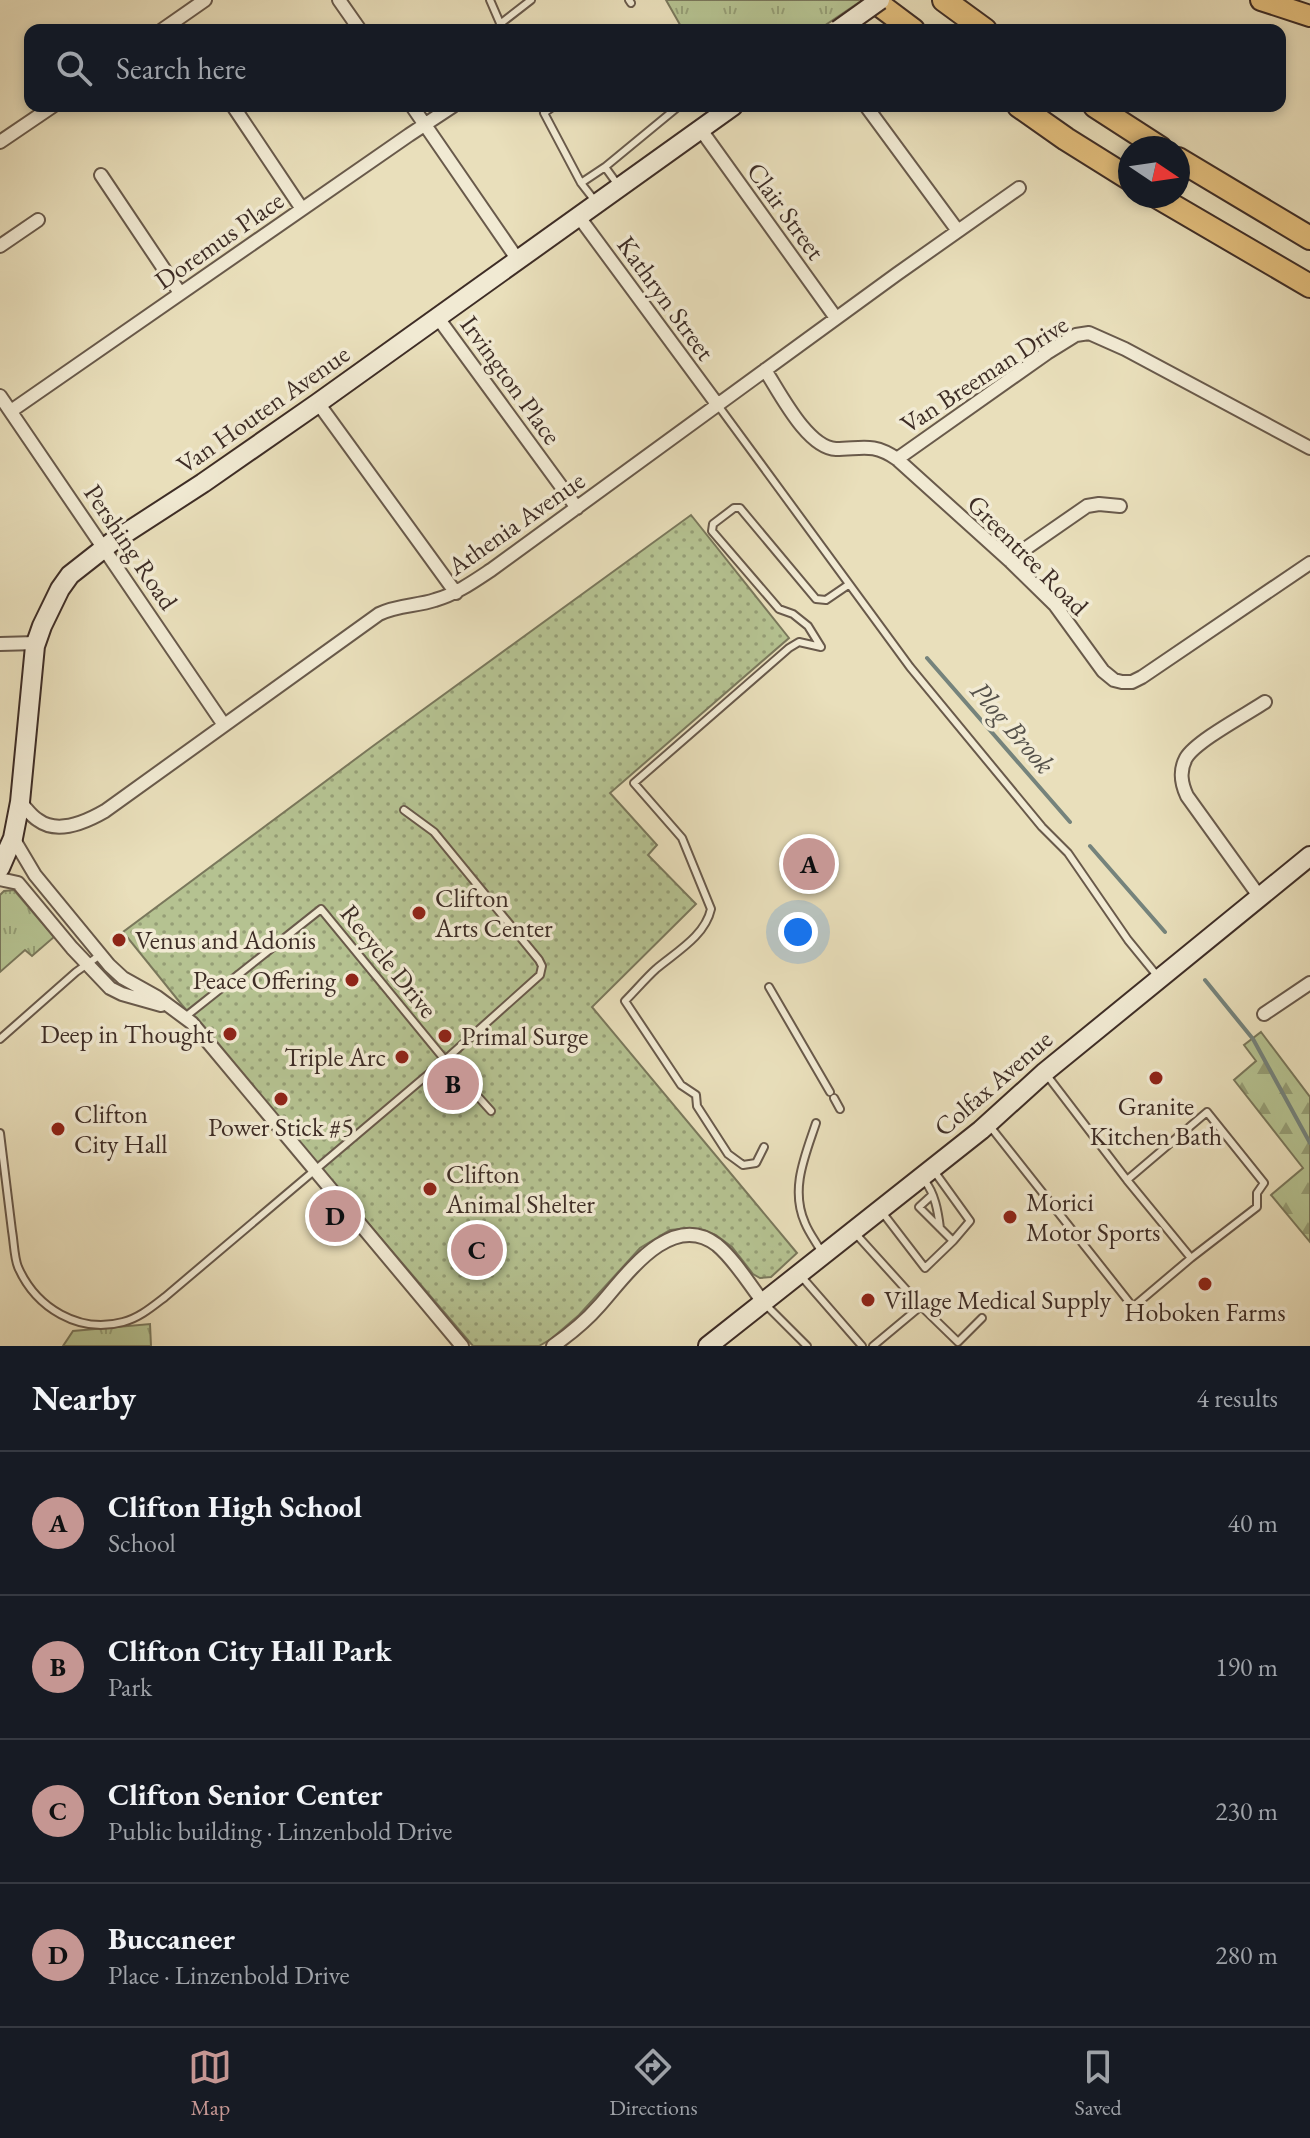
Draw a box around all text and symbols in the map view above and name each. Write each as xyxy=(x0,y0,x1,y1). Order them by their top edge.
search box xyxy=(24,24,1286,112)
icon: search xyxy=(52,46,96,90)
text: Search here xyxy=(116,49,246,88)
north arrow xyxy=(1118,136,1190,208)
street label: Clair Street xyxy=(739,156,833,266)
street label: Doremus Place xyxy=(148,183,290,297)
street label: Kathryn Street xyxy=(609,229,723,367)
street label: Van Breeman Drive xyxy=(894,307,1074,441)
street label: Irvington Place xyxy=(453,309,569,451)
street label: Van Houten Avenue xyxy=(170,337,356,481)
street label: Athenia Avenue xyxy=(440,463,591,583)
street label: Pershing Road xyxy=(76,478,186,617)
street label: Greentree Road xyxy=(960,487,1096,623)
water label: Plog Brook xyxy=(963,673,1063,781)
pin: A xyxy=(783,834,835,894)
place label: Clifton Arts Center xyxy=(434,881,553,945)
street label: Recycle Drive xyxy=(333,897,445,1025)
marker: Clifton Arts Center xyxy=(410,904,428,922)
your location xyxy=(778,912,818,952)
place label: Venus and Adonis xyxy=(135,923,316,957)
marker: Venus and Adonis xyxy=(110,931,128,949)
place label: Peace Offering xyxy=(193,963,337,997)
marker: Peace Offering xyxy=(343,971,361,989)
place label: Deep in Thought xyxy=(40,1017,214,1051)
place label: Primal Surge xyxy=(461,1019,588,1053)
street label: Colfax Avenue xyxy=(927,1022,1059,1144)
marker: Deep in Thought xyxy=(221,1025,239,1043)
marker: Primal Surge xyxy=(436,1027,454,1045)
place label: Triple Arc xyxy=(284,1040,386,1074)
marker: Triple Arc xyxy=(393,1048,411,1066)
pin: B xyxy=(427,1054,479,1114)
marker: Granite Kitchen Bath xyxy=(1147,1069,1165,1087)
place label: Granite Kitchen Bath xyxy=(1090,1089,1222,1153)
marker: Power Stick #5 xyxy=(272,1090,290,1108)
place label: Clifton City Hall xyxy=(74,1097,168,1161)
place label: Power Stick #5 xyxy=(208,1110,354,1144)
marker: Clifton City Hall xyxy=(49,1120,67,1138)
place label: Clifton Animal Shelter xyxy=(445,1157,595,1221)
marker: Clifton Animal Shelter xyxy=(421,1180,439,1198)
place label: Morici Motor Sports xyxy=(1026,1185,1160,1249)
pin: D xyxy=(309,1186,361,1246)
marker: Morici Motor Sports xyxy=(1001,1208,1019,1226)
pin: C xyxy=(451,1220,503,1280)
marker: Hoboken Farms xyxy=(1196,1275,1214,1293)
place label: Village Medical Supply xyxy=(884,1283,1112,1317)
marker: Village Medical Supply xyxy=(859,1291,877,1309)
place label: Hoboken Farms xyxy=(1124,1295,1286,1329)
text: Nearby xyxy=(32,1376,136,1420)
text: 4 results xyxy=(1197,1381,1278,1415)
text: Clifton High School xyxy=(108,1487,362,1526)
text: A xyxy=(49,1506,67,1540)
text: 40 m xyxy=(1228,1506,1278,1540)
text: School xyxy=(108,1526,176,1560)
text: Clifton City Hall Park xyxy=(108,1631,392,1670)
text: B xyxy=(50,1650,66,1684)
text: 190 m xyxy=(1215,1650,1278,1684)
text: Park xyxy=(108,1670,152,1704)
text: Clifton Senior Center xyxy=(108,1775,383,1814)
text: C xyxy=(49,1794,67,1828)
text: 230 m xyxy=(1215,1794,1278,1828)
text: Public building · Linzenbold Drive xyxy=(108,1814,452,1848)
text: Buccaneer xyxy=(108,1919,235,1958)
text: D xyxy=(48,1938,68,1972)
text: 280 m xyxy=(1215,1938,1278,1972)
text: Place · Linzenbold Drive xyxy=(108,1958,350,1992)
tab: Map xyxy=(188,2045,232,2122)
tab: Directions xyxy=(609,2045,698,2122)
tab: Saved xyxy=(1074,2045,1122,2122)

